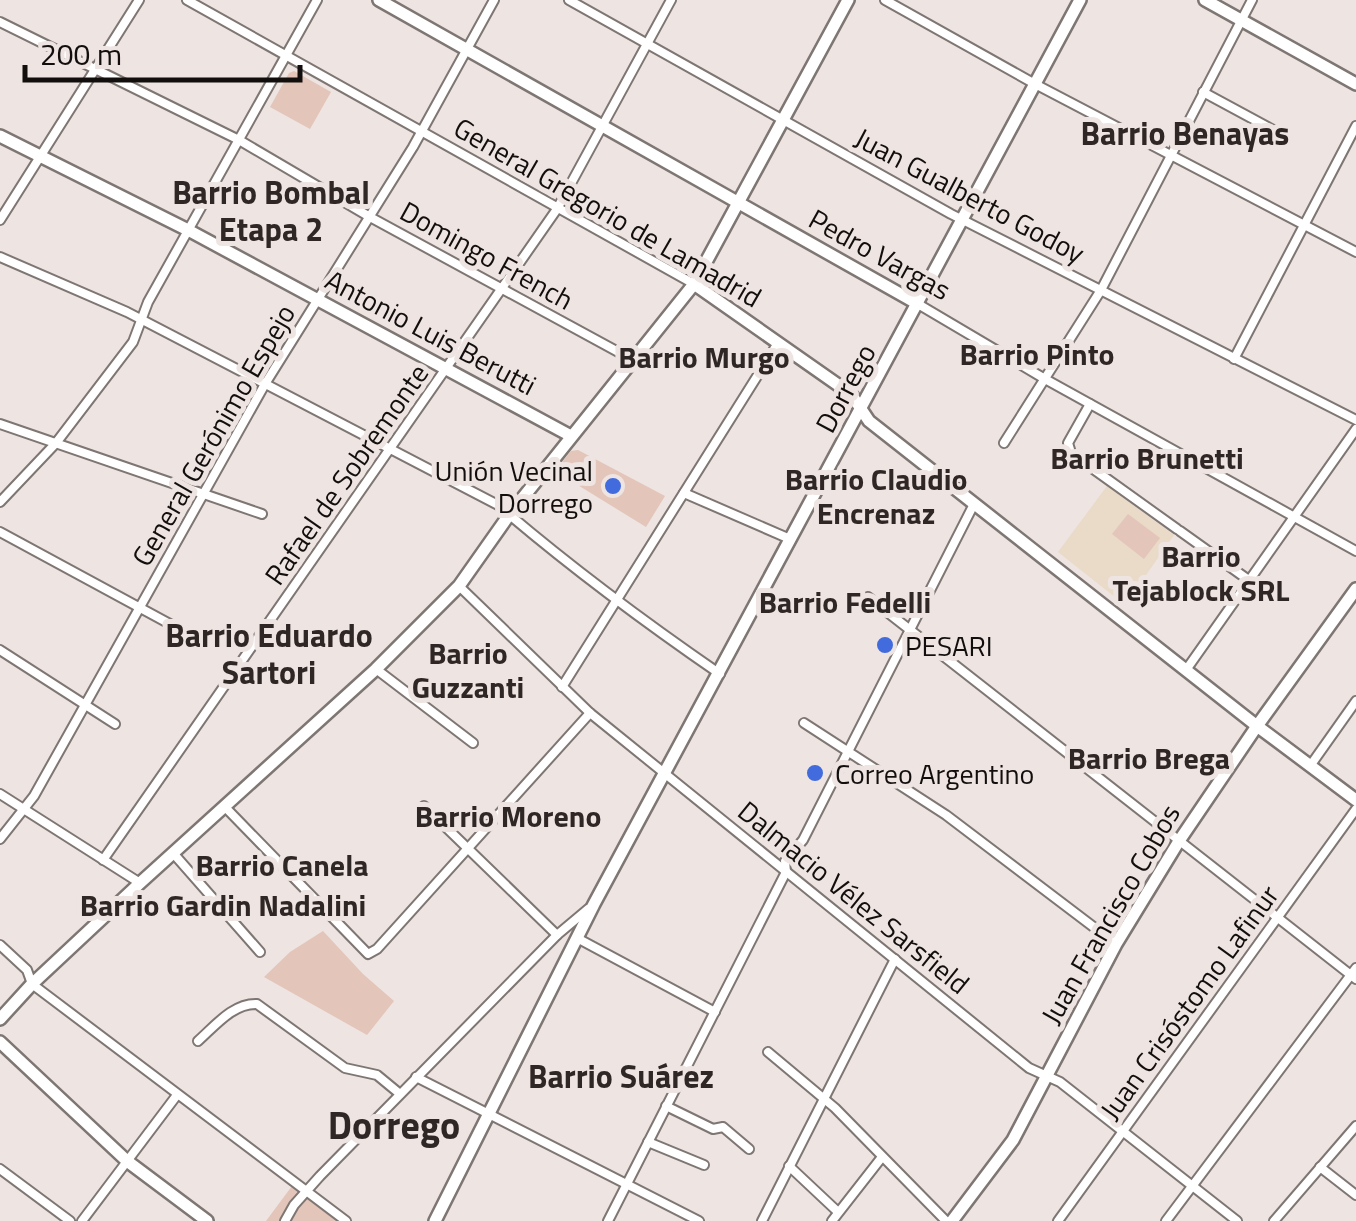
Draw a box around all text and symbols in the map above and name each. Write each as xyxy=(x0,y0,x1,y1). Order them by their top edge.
scale bar xyxy=(25,20,300,82)
text: 200 m xyxy=(40,31,122,77)
street label: General Gregorio de Lamadrid xyxy=(446,106,770,318)
district label: Barrio Benayas xyxy=(1081,109,1289,157)
street label: Juan Gualberto Godoy xyxy=(847,116,1093,274)
district label: Barrio Bombal Etapa 2 xyxy=(172,168,370,253)
street label: Domingo French xyxy=(392,189,582,321)
street label: Pedro Vargas xyxy=(801,197,959,311)
street label: Antonio Luis Berutti xyxy=(318,258,544,406)
street label: General Gerónimo Espejo xyxy=(120,296,306,574)
district label: Barrio Pinto xyxy=(959,331,1115,377)
district label: Barrio Murgo xyxy=(618,334,790,380)
street label: Dorrego xyxy=(804,336,886,440)
street label: Rafael de Sobremonte xyxy=(253,354,439,594)
district label: Barrio Brunetti xyxy=(1050,435,1244,481)
place label: Unión Vecinal Dorrego xyxy=(434,449,593,524)
district label: Barrio Claudio Encrenaz xyxy=(785,456,967,536)
marker: Unión Vecinal Dorrego xyxy=(602,475,624,497)
district label: Barrio Tejablock SRL xyxy=(1113,533,1290,613)
district label: Barrio Fedelli xyxy=(759,579,931,625)
district label: Barrio Eduardo Sartori xyxy=(165,611,373,696)
place label: PESARI xyxy=(905,624,993,667)
district label: Barrio Guzzanti xyxy=(412,630,524,710)
marker: PESARI xyxy=(874,634,896,656)
district label: Barrio Brega xyxy=(1068,735,1230,781)
place label: Correo Argentino xyxy=(835,752,1034,795)
marker: Correo Argentino xyxy=(804,762,826,784)
street label: Dalmacio Vélez Sarsfield xyxy=(729,790,979,1004)
district label: Barrio Moreno xyxy=(415,793,601,839)
street label: Juan Francisco Cobos xyxy=(1029,796,1191,1032)
district label: Barrio Canela xyxy=(195,842,369,888)
street label: Juan Crisóstomo Lafinur xyxy=(1089,875,1289,1128)
district label: Barrio Gardin Nadalini xyxy=(80,882,366,928)
district label: Barrio Suárez xyxy=(528,1052,714,1100)
district label: Dorrego xyxy=(328,1096,460,1154)

